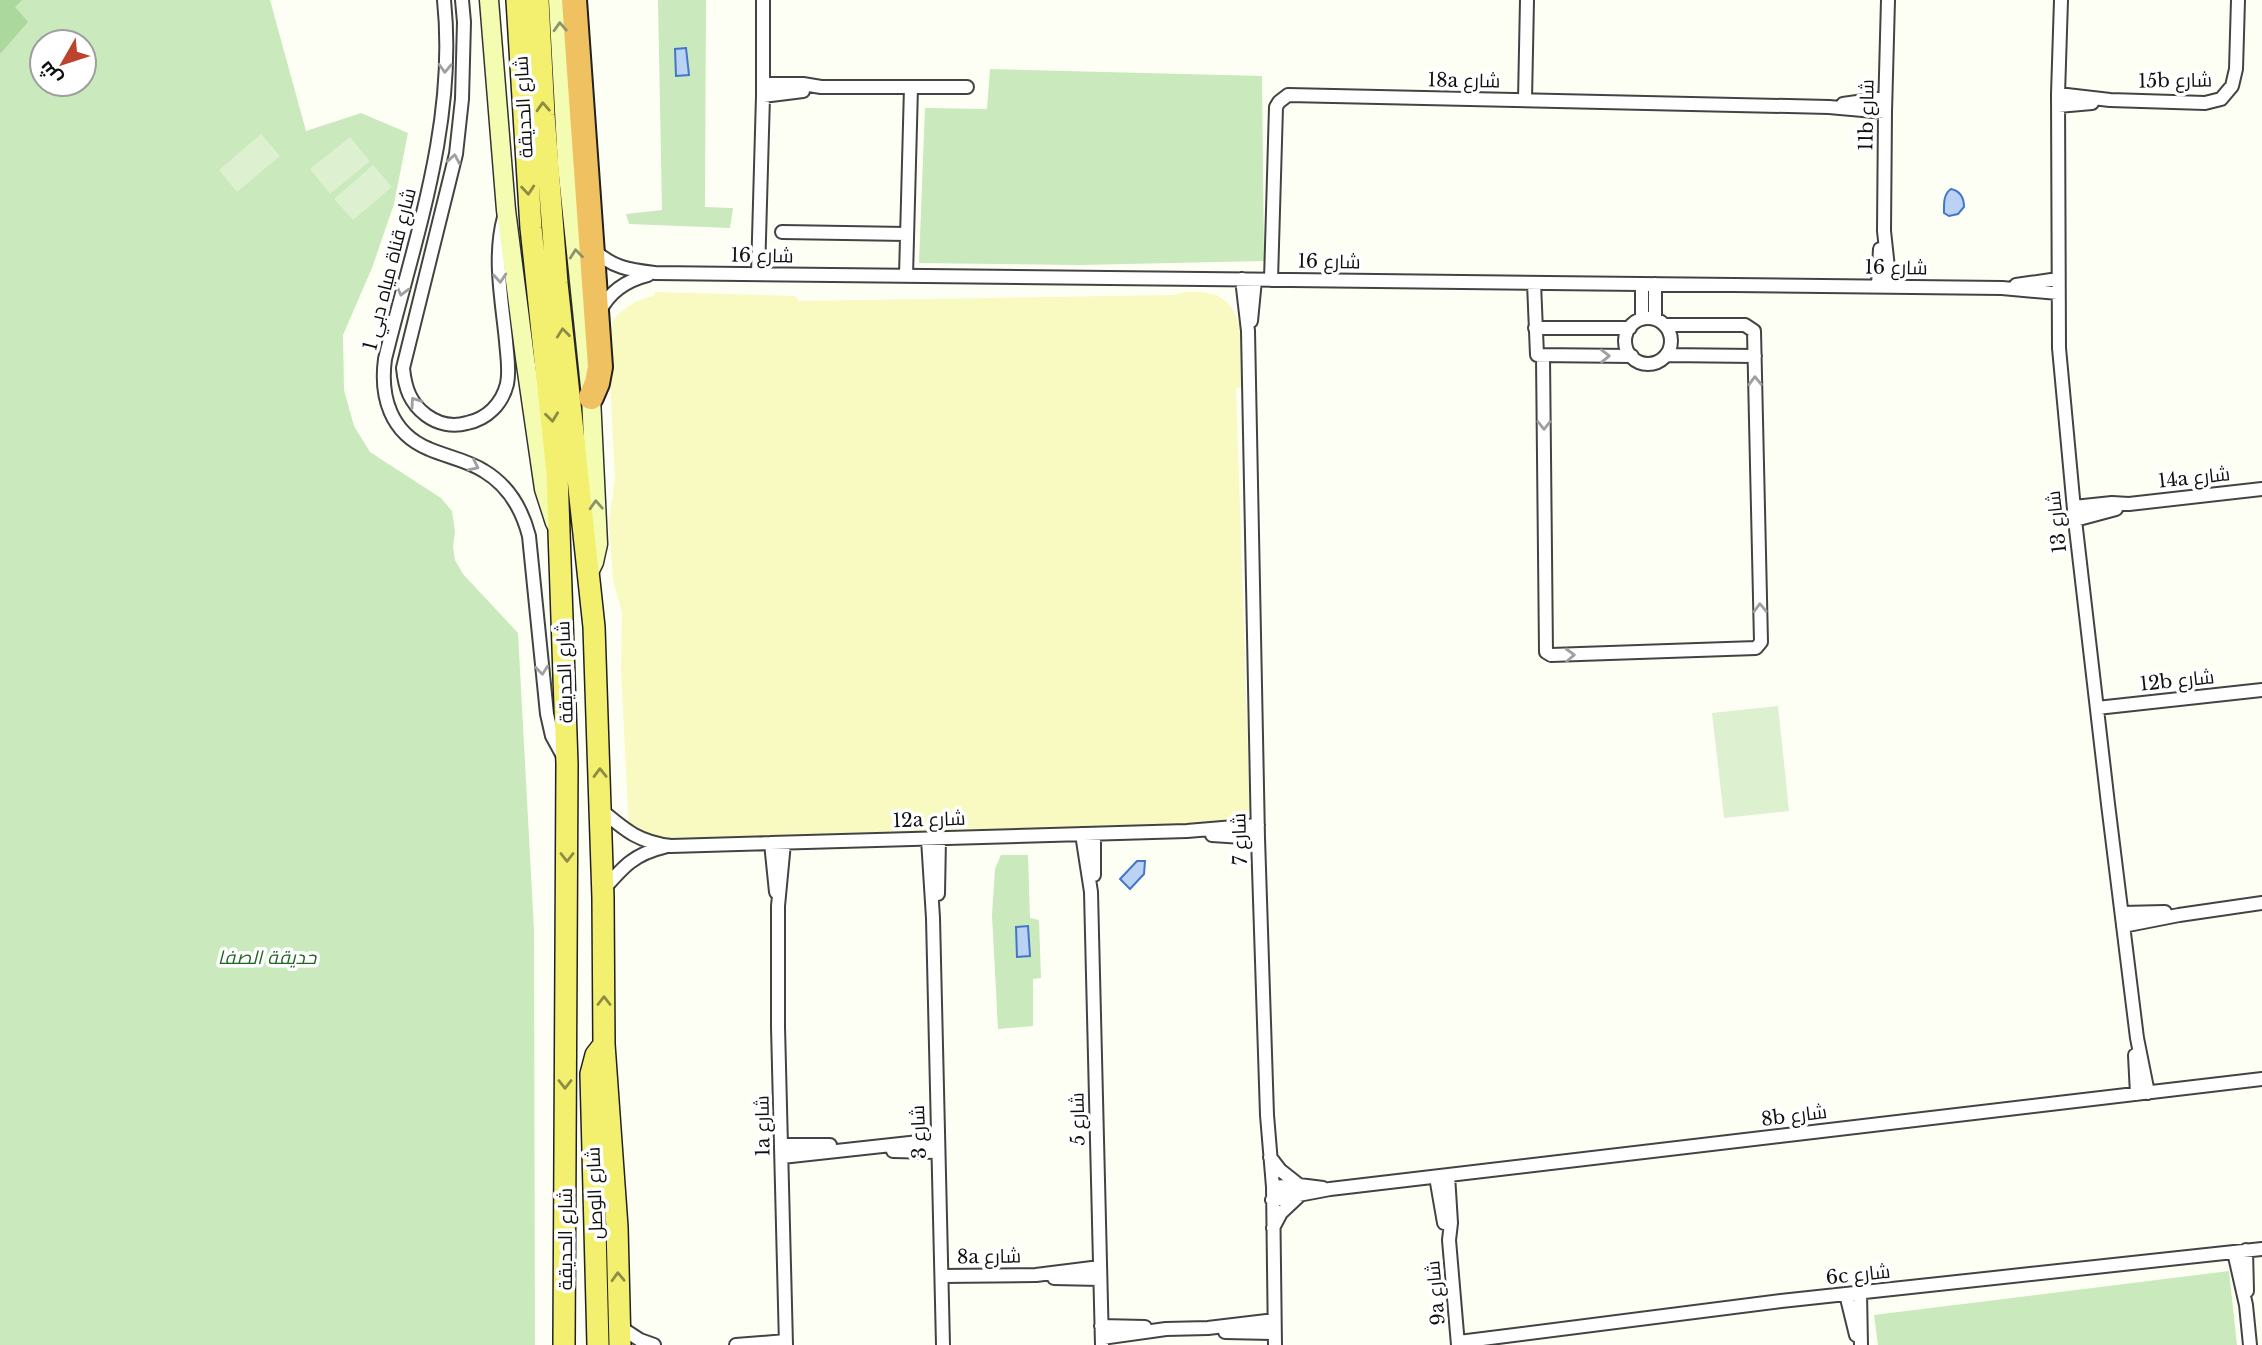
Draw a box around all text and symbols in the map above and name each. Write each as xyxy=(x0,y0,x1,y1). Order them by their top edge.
one-way arrow xyxy=(552,22,567,33)
north arrow xyxy=(28,28,98,98)
street label: شارع الحديقة xyxy=(509,55,540,159)
text: ش xyxy=(34,57,67,90)
one-way arrow xyxy=(438,63,453,74)
street label: 18a شارع xyxy=(1427,68,1500,95)
street label: 15b شارع xyxy=(2138,68,2212,95)
street label: 11b شارع xyxy=(1854,79,1881,151)
one-way arrow xyxy=(536,101,551,112)
one-way arrow xyxy=(446,153,461,165)
one-way arrow xyxy=(520,185,535,196)
street label: شارع قناة مياه دبي 1 xyxy=(358,186,424,353)
street label: شارع 16 xyxy=(730,243,794,270)
one-way arrow xyxy=(568,248,583,260)
street label: شارع 16 xyxy=(1297,249,1361,276)
street label: شارع 16 xyxy=(1864,255,1928,282)
one-way arrow xyxy=(492,272,507,283)
one-way arrow xyxy=(396,285,411,297)
one-way arrow xyxy=(556,327,571,338)
one-way arrow xyxy=(1601,348,1611,364)
one-way arrow xyxy=(1747,375,1763,386)
one-way arrow xyxy=(411,397,423,410)
one-way arrow xyxy=(544,411,559,422)
one-way arrow xyxy=(1536,420,1552,431)
one-way arrow xyxy=(467,457,479,471)
street label: 14a شارع xyxy=(2157,462,2231,495)
street label: شارع 13 xyxy=(2042,489,2073,554)
one-way arrow xyxy=(589,500,604,511)
one-way arrow xyxy=(1752,603,1767,614)
street label: شارع الحديقة xyxy=(551,620,580,724)
one-way arrow xyxy=(1565,647,1576,662)
one-way arrow xyxy=(534,664,549,675)
street label: 12b شارع xyxy=(2139,665,2216,698)
one-way arrow xyxy=(592,768,607,779)
street label: 12a شارع xyxy=(892,807,966,834)
street label: شارع 7 xyxy=(1227,813,1254,865)
one-way arrow xyxy=(559,852,574,863)
park label: حديقة الصفا xyxy=(218,946,318,969)
one-way arrow xyxy=(596,995,612,1006)
one-way arrow xyxy=(557,1080,573,1090)
street label: شارع 5 xyxy=(1066,1092,1091,1146)
street label: 1a شارع xyxy=(750,1095,777,1157)
street label: 8b شارع xyxy=(1760,1100,1829,1133)
street label: شارع 3 xyxy=(906,1105,933,1159)
street label: شارع الوصل xyxy=(581,1146,610,1240)
street label: شارع الحديقة xyxy=(554,1188,579,1290)
street label: 8a شارع xyxy=(957,1244,1021,1271)
street label: 9a شارع xyxy=(1421,1259,1452,1326)
street label: 6c شارع xyxy=(1825,1260,1892,1291)
one-way arrow xyxy=(611,1271,626,1282)

